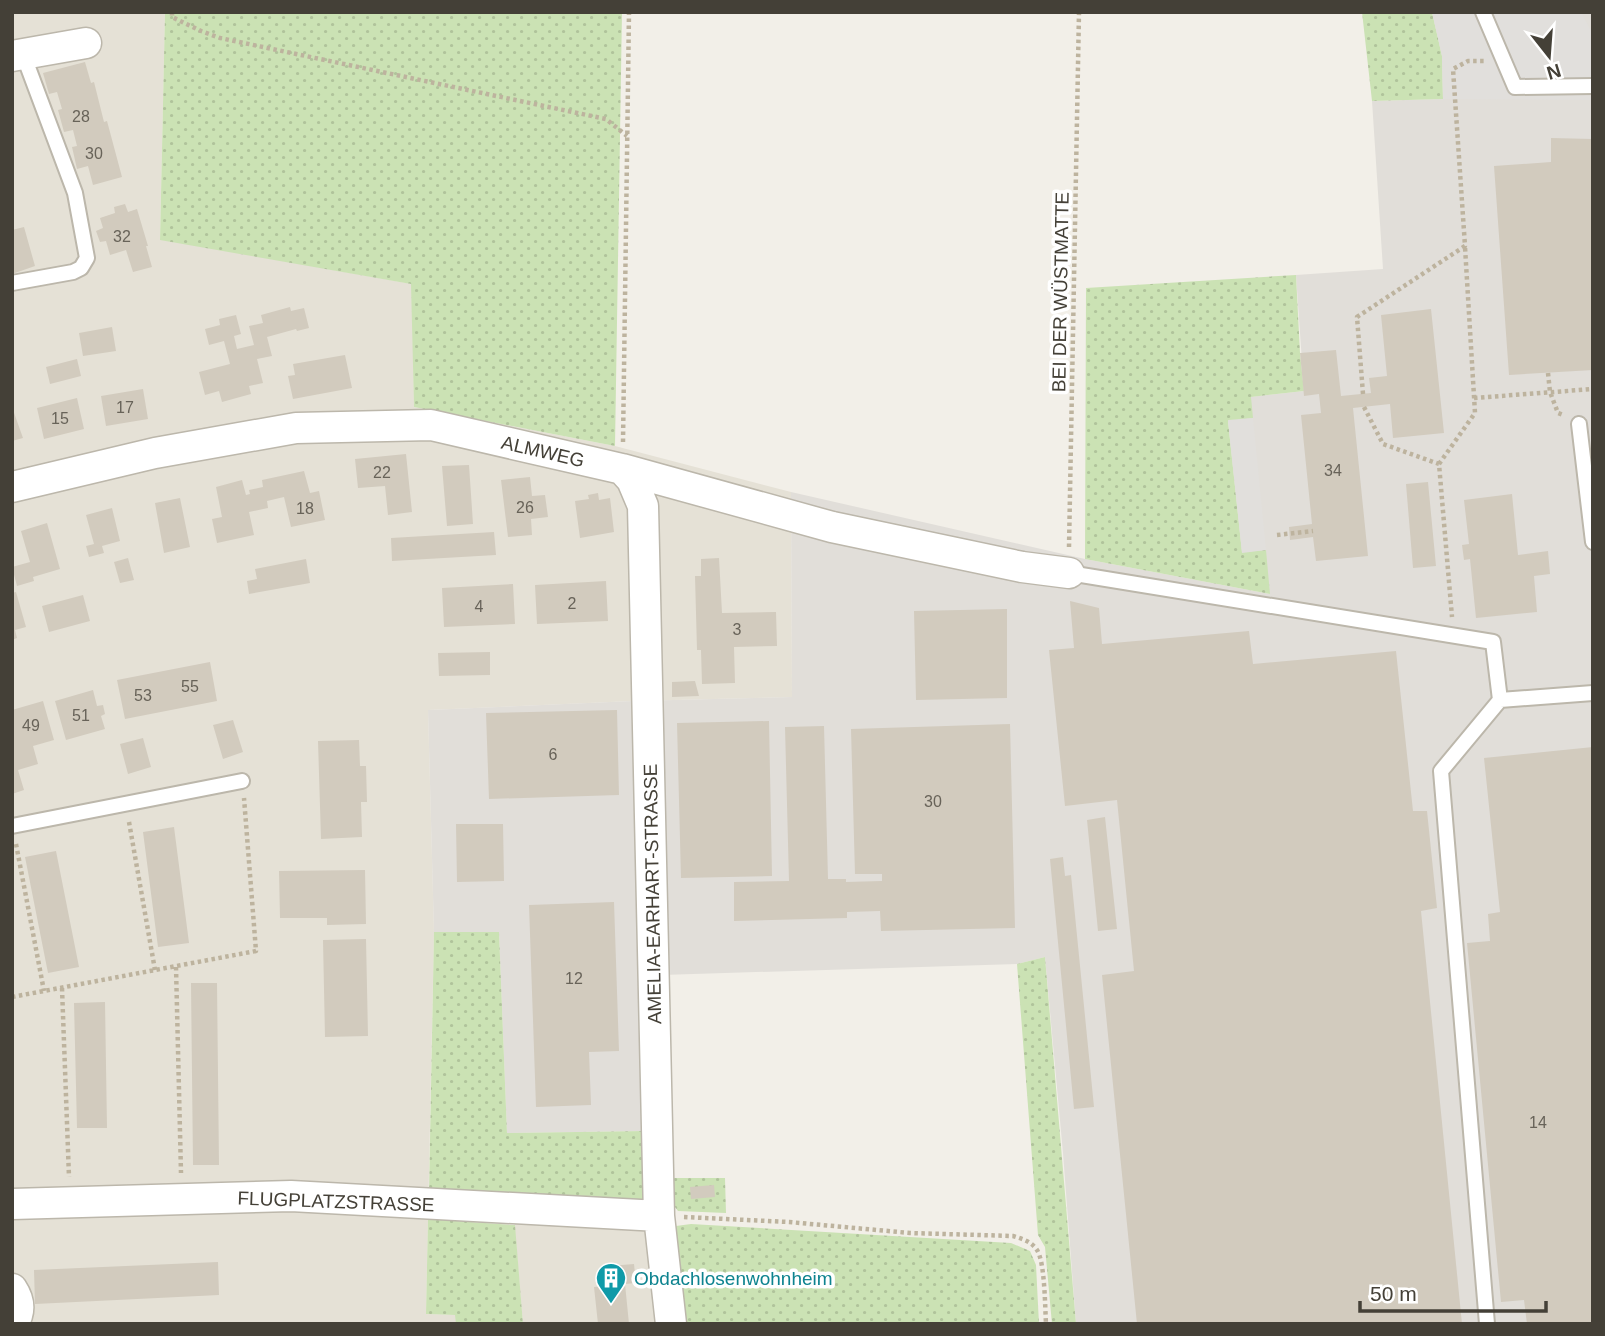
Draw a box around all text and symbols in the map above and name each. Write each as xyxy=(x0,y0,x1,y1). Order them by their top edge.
north arrow xyxy=(1514,21,1584,91)
text: N xyxy=(1544,60,1563,84)
house number: 28 xyxy=(72,108,90,125)
house number: 30 xyxy=(85,145,103,162)
street label: BEI DER WÜSTMATTE xyxy=(1048,192,1073,392)
house number: 32 xyxy=(113,228,131,245)
house number: 17 xyxy=(116,399,134,416)
house number: 15 xyxy=(51,410,69,427)
street label: ALMWEG xyxy=(499,432,586,471)
house number: 34 xyxy=(1324,462,1342,479)
house number: 22 xyxy=(373,464,391,481)
house number: 26 xyxy=(516,499,534,516)
house number: 18 xyxy=(296,500,314,517)
house number: 2 xyxy=(568,595,577,612)
house number: 4 xyxy=(475,598,484,615)
house number: 3 xyxy=(733,621,742,638)
house number: 55 xyxy=(181,678,199,695)
house number: 53 xyxy=(134,687,152,704)
house number: 51 xyxy=(72,707,90,724)
house number: 49 xyxy=(22,717,40,734)
house number: 6 xyxy=(549,746,558,763)
street label: AMELIA-EARHART-STRASSE xyxy=(640,764,665,1024)
house number: 30 xyxy=(924,793,942,810)
house number: 12 xyxy=(565,970,583,987)
house number: 14 xyxy=(1529,1114,1547,1131)
street label: FLUGPLATZSTRASSE xyxy=(237,1188,435,1215)
building icon: Obdachlosenwohnheim xyxy=(594,1261,628,1305)
place label: Obdachlosenwohnheim xyxy=(634,1268,833,1289)
scale bar xyxy=(1360,1270,1546,1314)
text: 50 m xyxy=(1370,1282,1417,1305)

